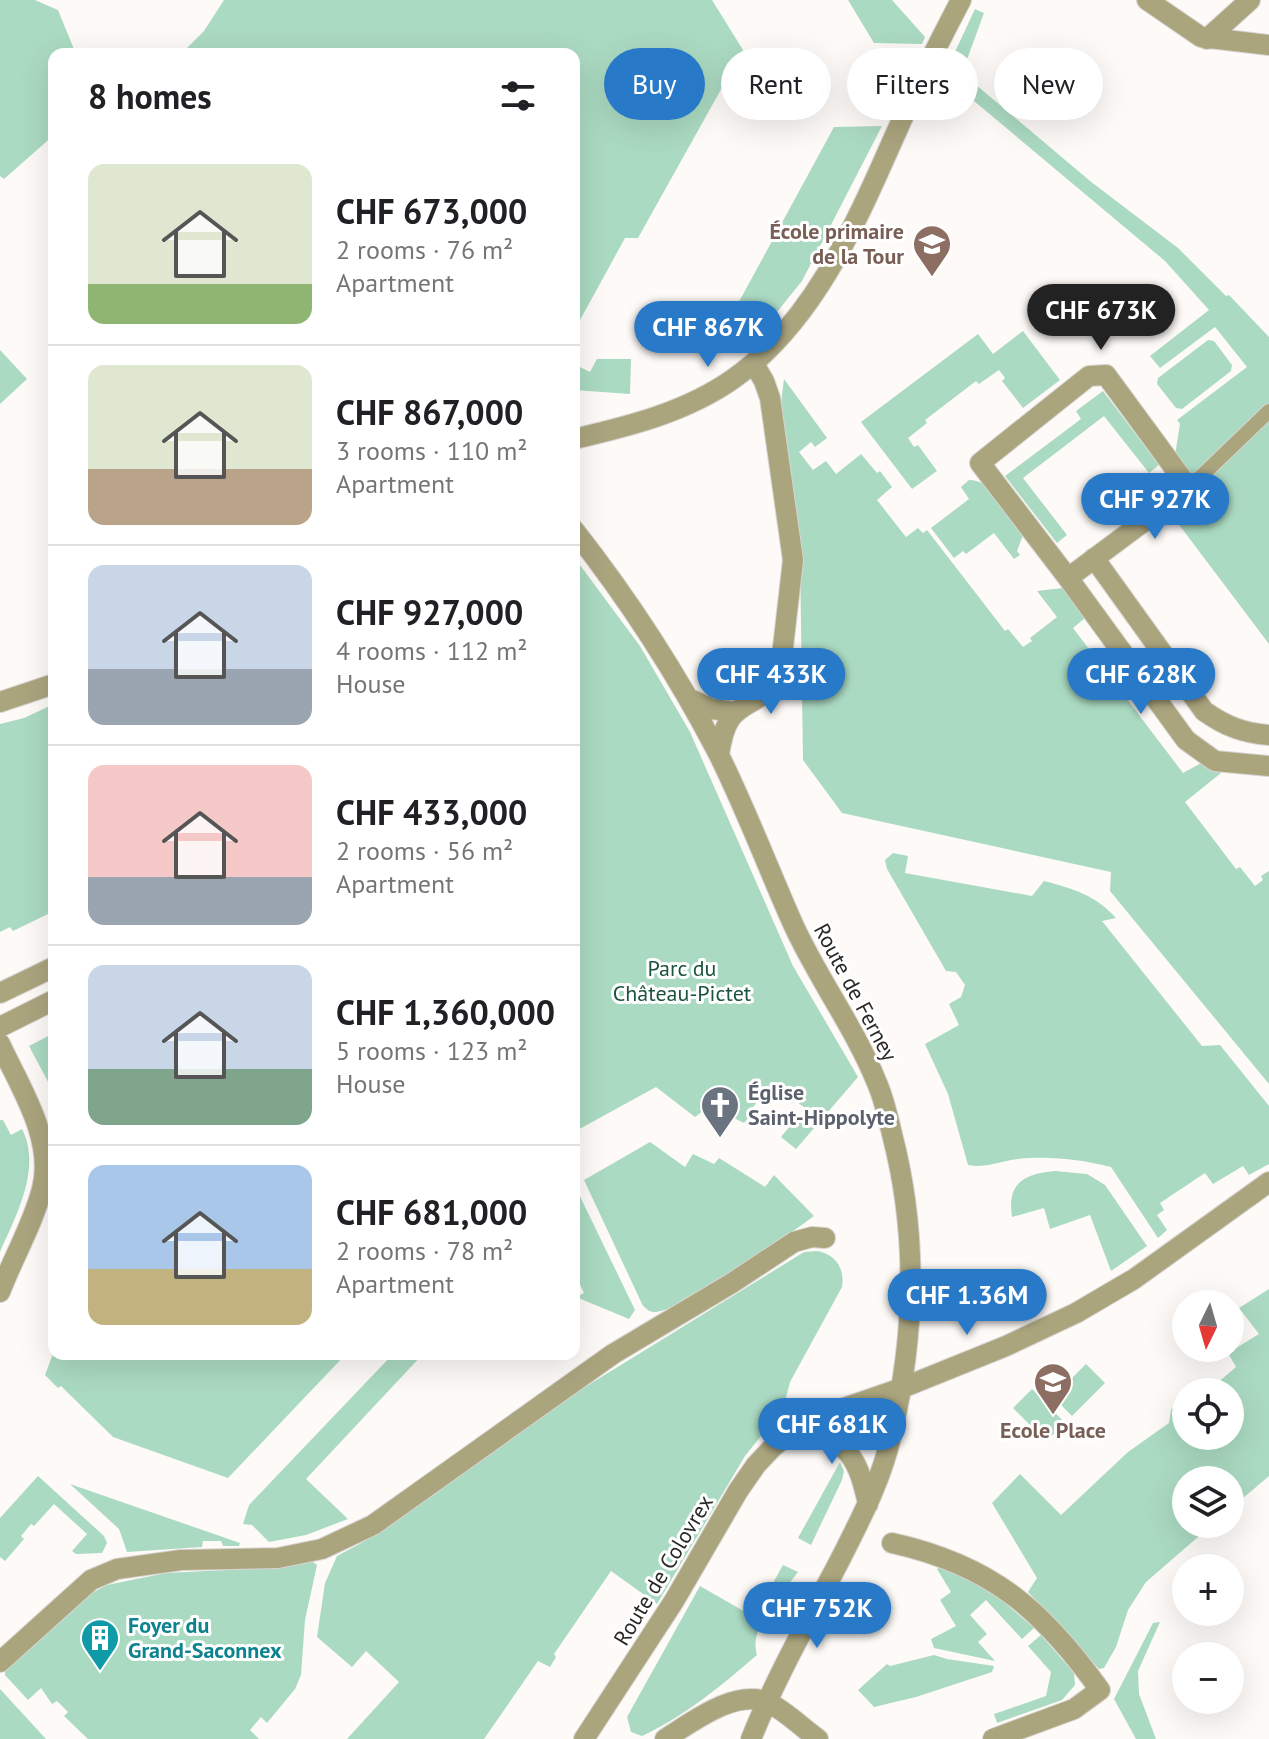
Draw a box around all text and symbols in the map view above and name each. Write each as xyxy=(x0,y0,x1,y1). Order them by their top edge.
chip: Buy xyxy=(604,48,705,120)
chip: Rent xyxy=(721,48,831,120)
chip: Filters xyxy=(847,48,978,120)
chip: New xyxy=(994,48,1103,120)
text: 8 homes xyxy=(88,74,212,118)
icon: filters xyxy=(496,74,540,118)
text: CHF 673,000 xyxy=(336,189,527,233)
icon: home xyxy=(152,196,248,292)
place label: École primaire de la Tour xyxy=(769,217,904,270)
school or university icon: École primaire de la Tour xyxy=(911,223,953,278)
text: 2 rooms · 76 m² xyxy=(336,233,513,266)
text: Apartment xyxy=(336,266,454,299)
pin: CHF 673K xyxy=(1018,284,1184,352)
text: CHF 673K xyxy=(1045,293,1157,326)
pin: CHF 867K xyxy=(625,301,791,369)
text: CHF 867K xyxy=(652,310,764,343)
text: CHF 867,000 xyxy=(336,390,523,434)
icon: home xyxy=(152,397,248,493)
text: 3 rooms · 110 m² xyxy=(336,434,528,467)
text: Apartment xyxy=(336,467,454,500)
pin: CHF 927K xyxy=(1072,473,1238,541)
text: CHF 927K xyxy=(1099,482,1211,515)
text: CHF 927,000 xyxy=(336,590,523,634)
icon: home xyxy=(152,597,248,693)
text: 4 rooms · 112 m² xyxy=(336,634,528,667)
pin: CHF 433K xyxy=(688,648,854,716)
pin: CHF 628K xyxy=(1058,648,1224,716)
text: CHF 433K xyxy=(715,657,827,690)
text: CHF 628K xyxy=(1085,657,1197,690)
text: House xyxy=(336,667,406,700)
text: CHF 433,000 xyxy=(336,790,527,834)
icon: home xyxy=(152,797,248,893)
text: 2 rooms · 56 m² xyxy=(336,834,513,867)
text: Apartment xyxy=(336,867,454,900)
street label: Route de Ferney xyxy=(808,918,904,1066)
park label: Parc du Château-Pictet xyxy=(613,954,752,1007)
text: CHF 1,360,000 xyxy=(336,990,555,1034)
icon: home xyxy=(152,997,248,1093)
text: 5 rooms · 123 m² xyxy=(336,1034,528,1067)
text: House xyxy=(336,1067,406,1100)
place label: Église Saint-Hippolyte xyxy=(748,1078,895,1131)
church icon: Église Saint-Hippolyte xyxy=(699,1084,741,1139)
text: CHF 681,000 xyxy=(336,1190,527,1234)
icon: home xyxy=(152,1197,248,1293)
text: 2 rooms · 78 m² xyxy=(336,1234,513,1267)
text: Apartment xyxy=(336,1267,454,1300)
pin: CHF 1.36M xyxy=(875,1269,1059,1337)
text: CHF 1.36M xyxy=(906,1278,1028,1311)
north arrow xyxy=(1172,1290,1244,1362)
map controls xyxy=(1172,1290,1244,1714)
school or university icon: Ecole Place xyxy=(1032,1361,1074,1416)
button: locate xyxy=(1172,1378,1244,1450)
pin: CHF 681K xyxy=(749,1398,915,1466)
text: CHF 681K xyxy=(776,1407,888,1440)
place label: Ecole Place xyxy=(1000,1416,1106,1444)
button: layers xyxy=(1172,1466,1244,1538)
street label: Route de Colovrex xyxy=(607,1490,719,1650)
button: + xyxy=(1172,1554,1244,1626)
pin: CHF 752K xyxy=(734,1582,900,1650)
text: CHF 752K xyxy=(761,1591,873,1624)
place label: Foyer du Grand-Saconnex xyxy=(128,1611,282,1664)
building icon: Foyer du Grand-Saconnex xyxy=(79,1617,121,1672)
button: − xyxy=(1172,1642,1244,1714)

